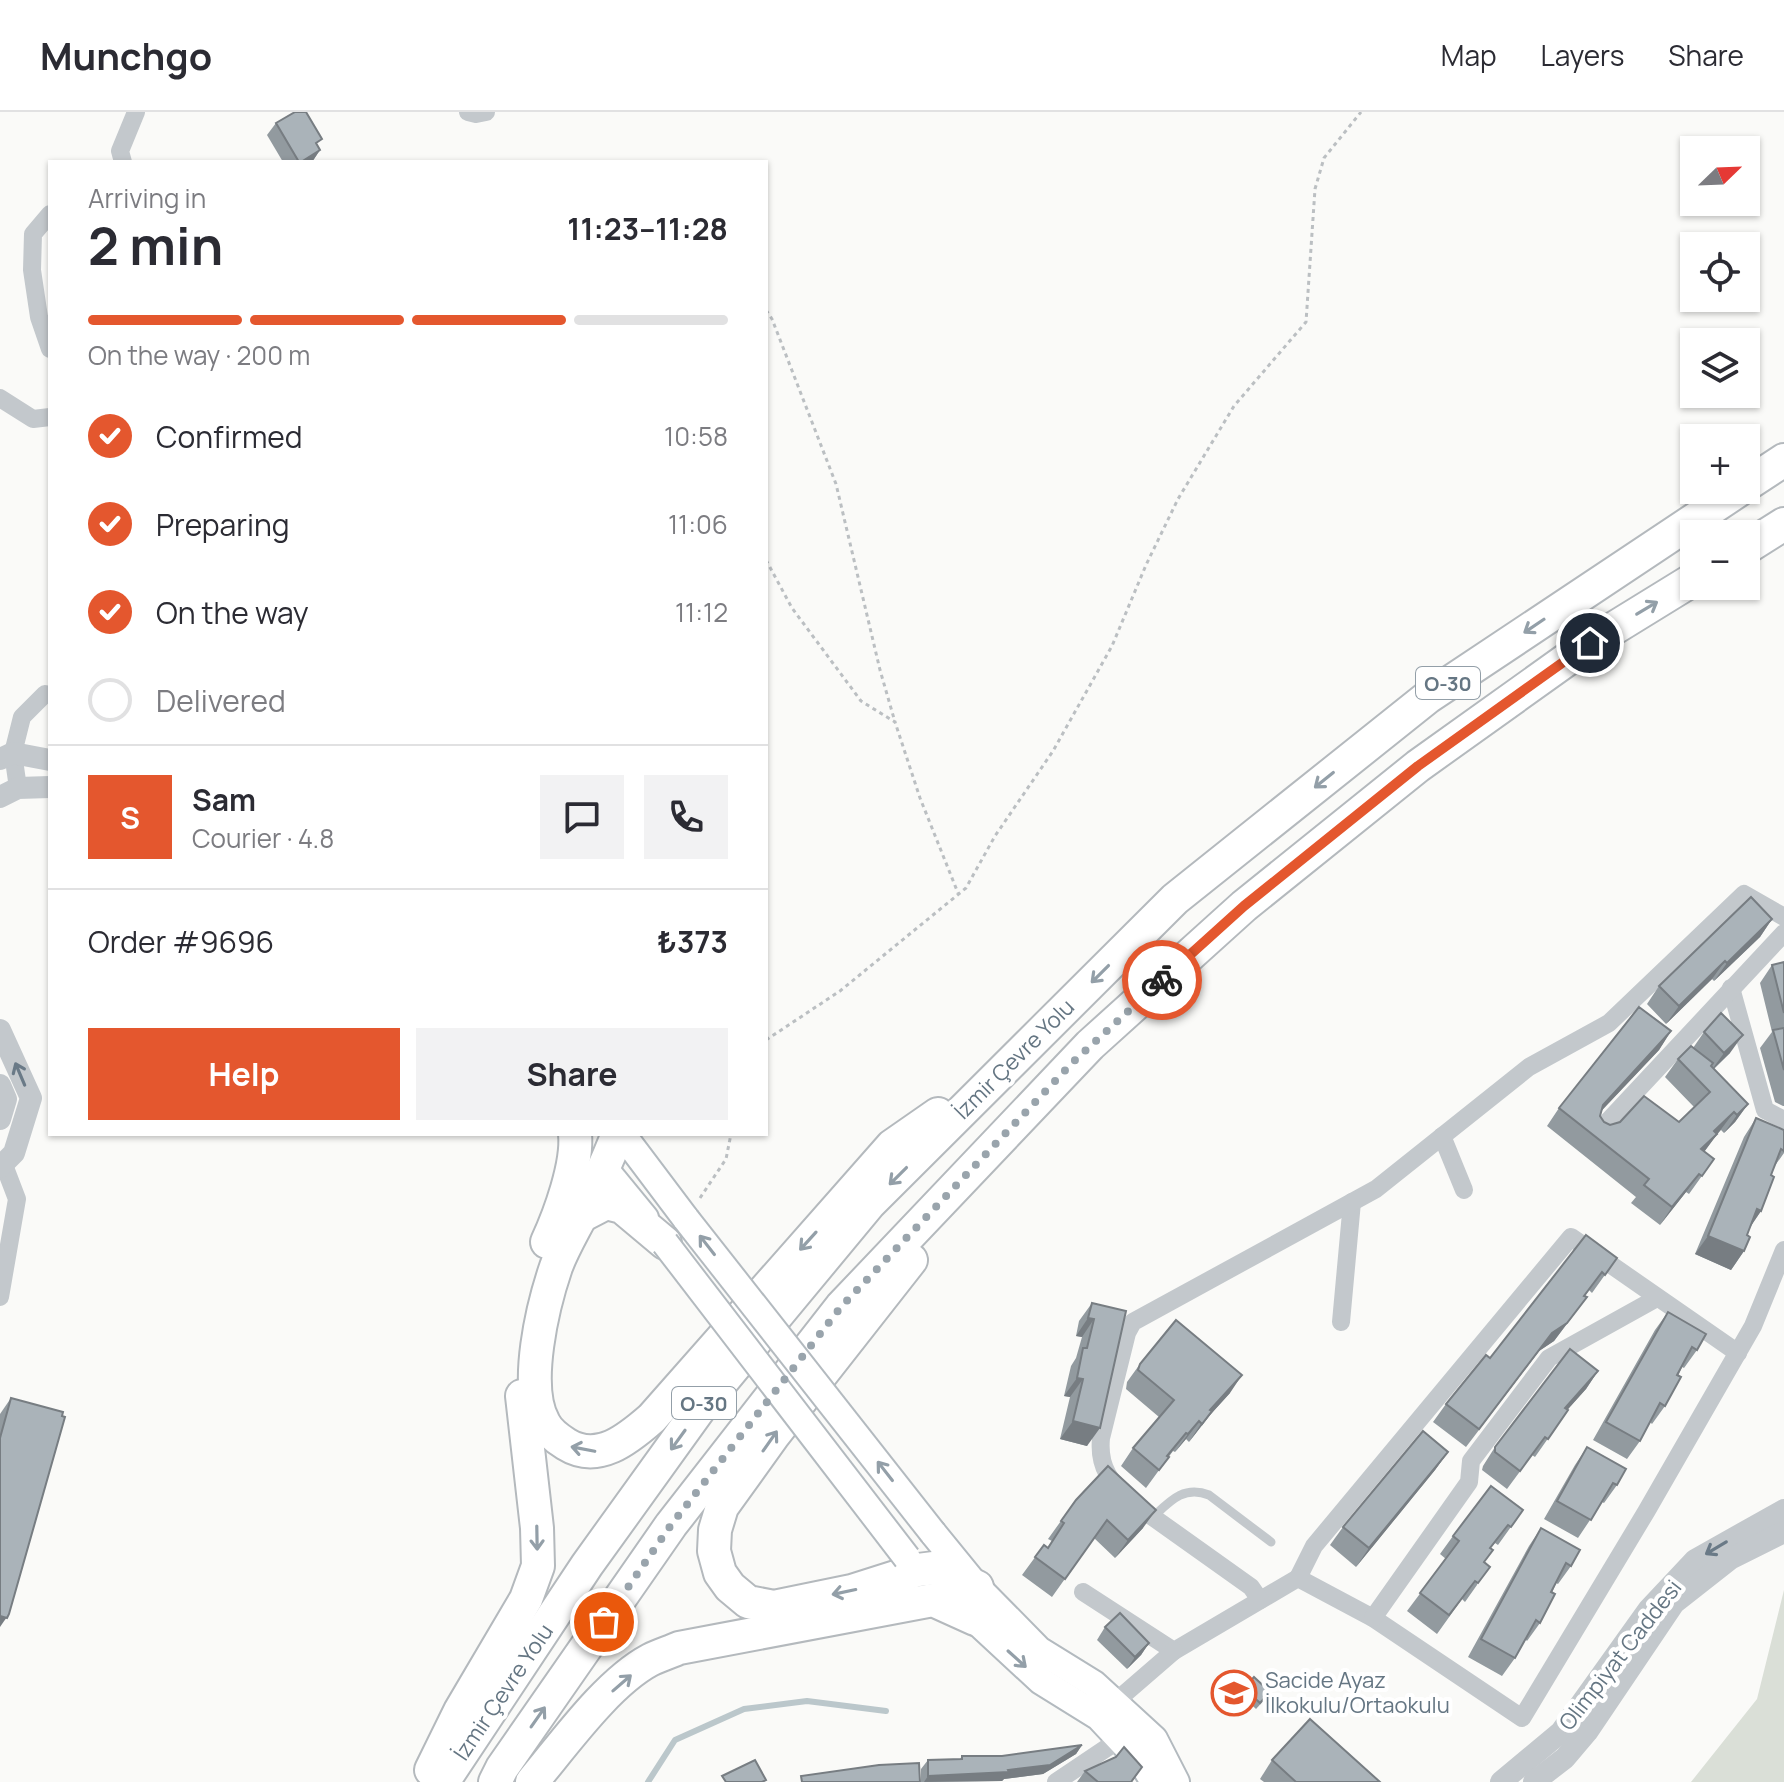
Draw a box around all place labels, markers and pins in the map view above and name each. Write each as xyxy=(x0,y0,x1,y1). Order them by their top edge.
pin xyxy=(1556,609,1624,677)
pin xyxy=(570,1588,638,1656)
place label: Sacide Ayaz İlkokulu/Ortaokulu xyxy=(1265,1665,1450,1720)
school or university icon: Sacide Ayaz İlkokulu/Ortaokulu xyxy=(1210,1669,1258,1717)

